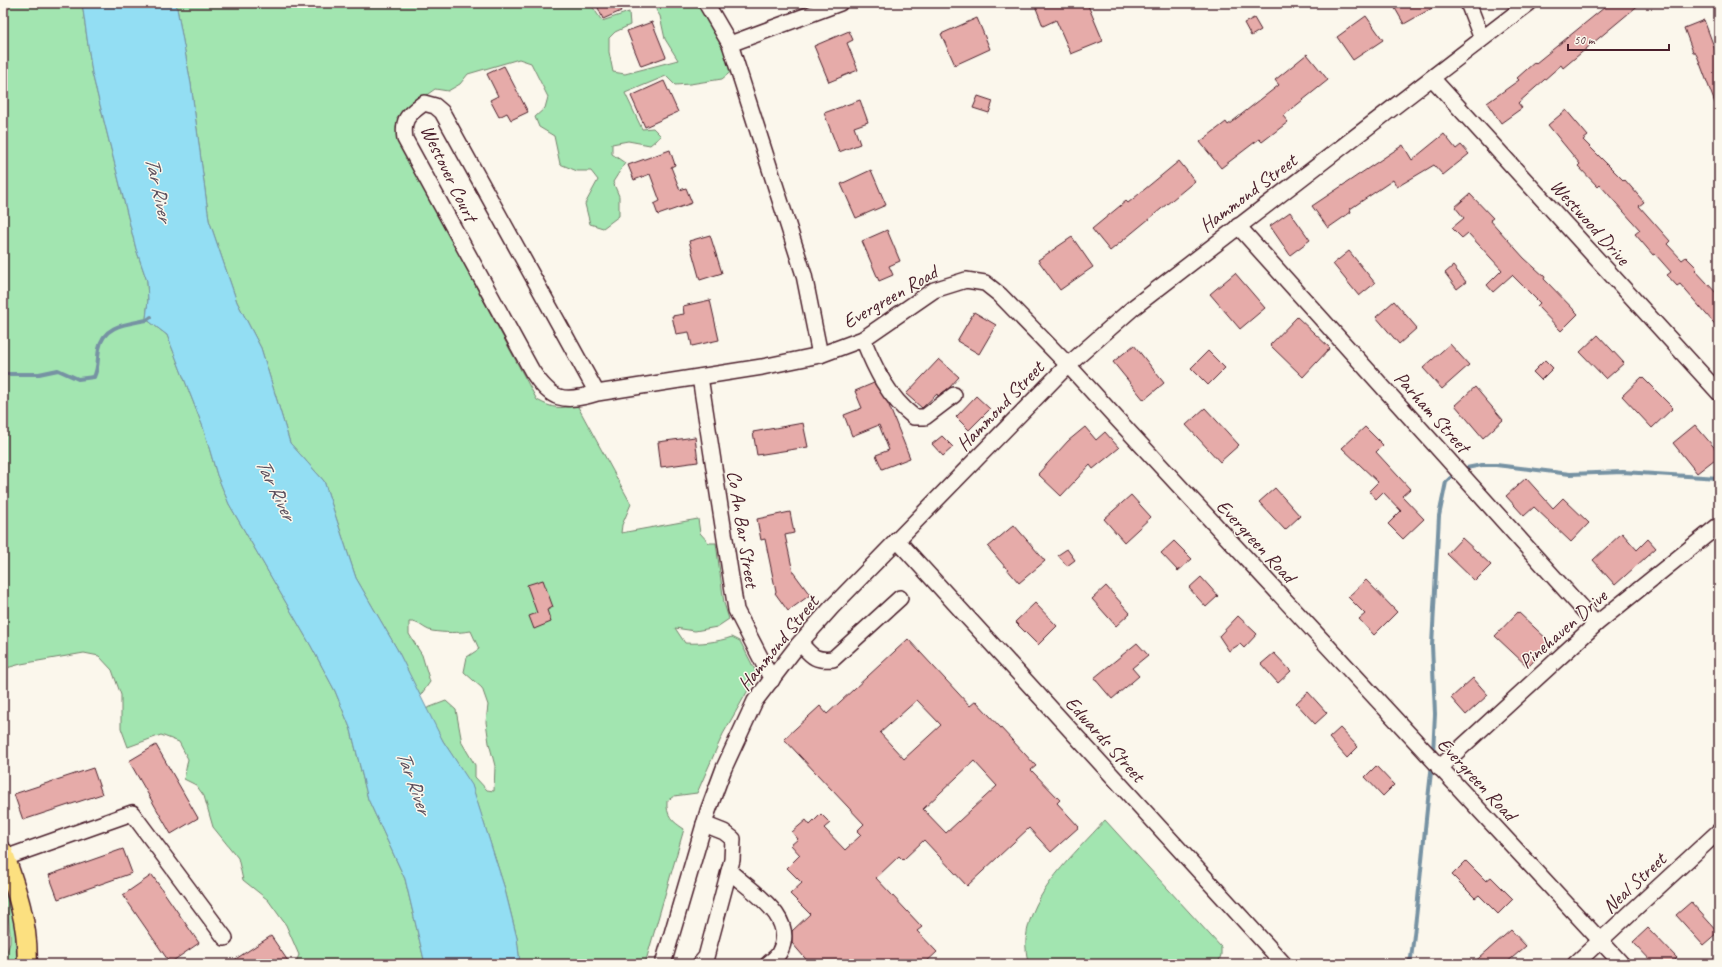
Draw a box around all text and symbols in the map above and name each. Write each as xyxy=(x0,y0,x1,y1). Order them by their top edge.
scale bar xyxy=(1568,26,1669,52)
text: 50 m xyxy=(1574,32,1596,48)
street label: Westover Court xyxy=(415,121,485,228)
street label: Hammond Street xyxy=(1194,147,1303,238)
water label: Tar River xyxy=(139,154,179,227)
street label: Westwood Drive xyxy=(1545,174,1636,271)
street label: Evergreen Road xyxy=(838,258,945,334)
street label: Hammond Street xyxy=(951,354,1051,456)
street label: Parham Street xyxy=(1389,366,1477,460)
water label: Tar River xyxy=(250,454,303,527)
street label: Co An Bar Street xyxy=(721,469,765,592)
street label: Evergreen Road xyxy=(1211,494,1303,590)
street label: Pinehaven Drive xyxy=(1514,583,1613,674)
street label: Hammond Street xyxy=(732,588,826,696)
street label: Edwards Street xyxy=(1060,691,1152,789)
street label: Evergreen Road xyxy=(1432,732,1524,828)
water label: Tar River xyxy=(391,747,439,820)
street label: Neal Street xyxy=(1597,846,1673,919)

